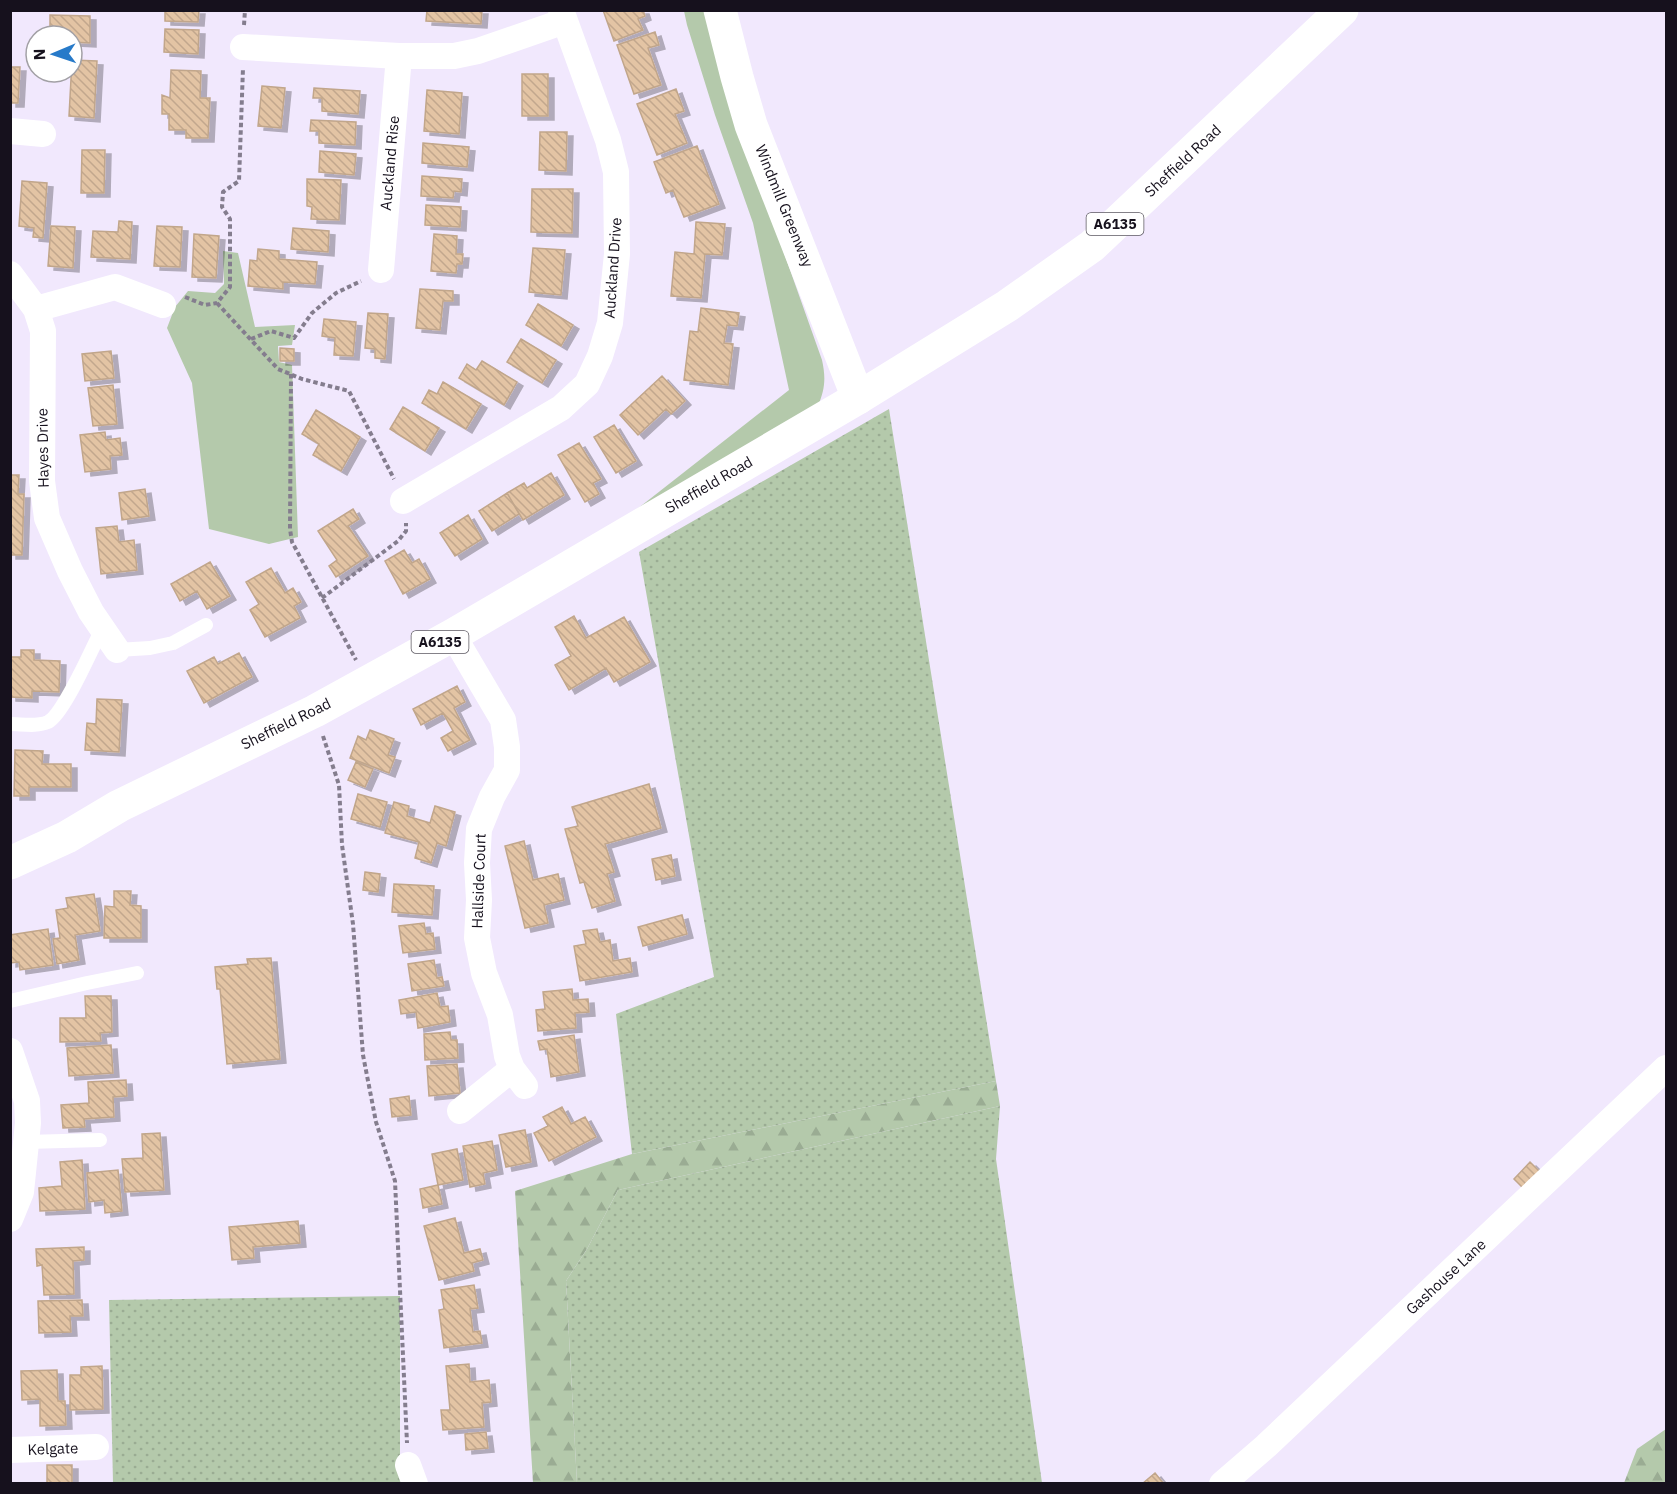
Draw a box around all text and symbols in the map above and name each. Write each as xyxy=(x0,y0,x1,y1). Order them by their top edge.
north arrow xyxy=(24,24,84,84)
text: N xyxy=(29,48,49,61)
street label: Auckland Rise xyxy=(376,115,403,211)
street label: Sheffield Road xyxy=(1140,120,1225,201)
street label: Windmill Greenway xyxy=(751,142,818,270)
road number: A6135 xyxy=(1086,213,1144,235)
street label: Auckland Drive xyxy=(599,217,626,319)
street label: Hayes Drive xyxy=(32,408,53,488)
street label: Sheffield Road xyxy=(662,452,756,517)
road number: A6135 xyxy=(412,631,468,653)
street label: Sheffield Road xyxy=(238,694,334,754)
street label: Hallside Court xyxy=(467,833,490,929)
street label: Gashouse Lane xyxy=(1402,1235,1490,1319)
street label: Kelgate xyxy=(27,1438,79,1459)

